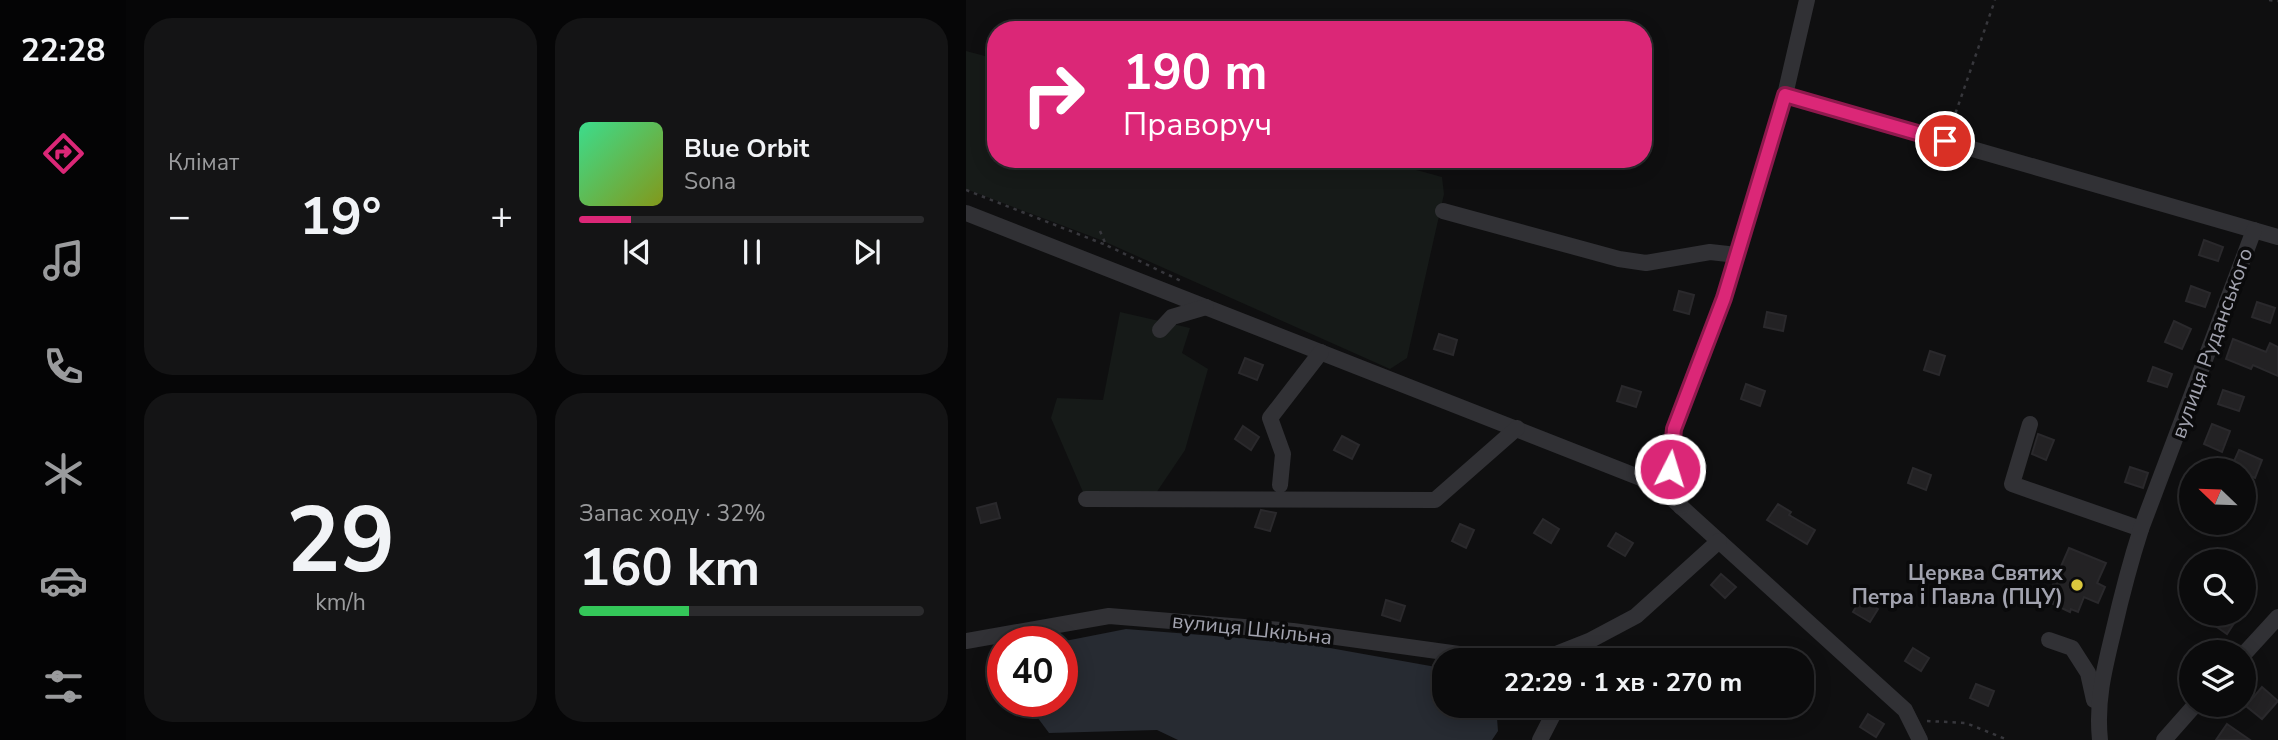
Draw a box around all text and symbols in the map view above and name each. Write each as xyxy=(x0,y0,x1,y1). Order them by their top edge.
text: 22:28 xyxy=(21,29,105,72)
text: 190 m xyxy=(1123,39,1267,106)
icon: right xyxy=(1008,49,1099,140)
text: Праворуч xyxy=(1123,103,1272,146)
pin xyxy=(1915,111,1975,171)
icon: arrive xyxy=(1926,122,1964,160)
icon: directions xyxy=(39,129,88,178)
text: Blue Orbit xyxy=(684,131,809,166)
text: Клімат xyxy=(168,147,239,178)
text: Sona xyxy=(684,166,736,197)
text: 19° xyxy=(299,181,382,252)
text: − xyxy=(168,191,191,242)
text: + xyxy=(490,191,513,242)
icon: previous xyxy=(618,233,656,271)
icon: pause xyxy=(733,233,771,271)
icon: next xyxy=(848,233,886,271)
icon: music xyxy=(39,236,88,285)
street label: вулиця Руданського xyxy=(2165,244,2259,442)
icon: phone xyxy=(39,342,88,391)
position arrow xyxy=(1633,432,1707,506)
icon: climate xyxy=(39,449,88,498)
north arrow xyxy=(2179,458,2256,536)
map controls xyxy=(2179,458,2256,717)
text: 29 xyxy=(286,479,395,603)
text: Запас ходу · 32% xyxy=(579,498,766,529)
text: 160 km xyxy=(579,532,760,603)
button: search xyxy=(2179,549,2256,626)
icon: car xyxy=(39,556,88,605)
place label: Церква Святих Петра і Павла (ПЦУ) xyxy=(1852,559,2063,611)
marker: Церква Святих Петра і Павла (ПЦУ) xyxy=(2069,577,2085,593)
text: km/h xyxy=(315,587,366,618)
street label: вулиця Шкільна xyxy=(1171,607,1333,651)
speed limit sign: 40 xyxy=(987,626,1078,717)
button: layers xyxy=(2179,640,2256,717)
icon: filters xyxy=(39,662,88,711)
text: 22:29 · 1 хв · 270 m xyxy=(1504,665,1742,700)

